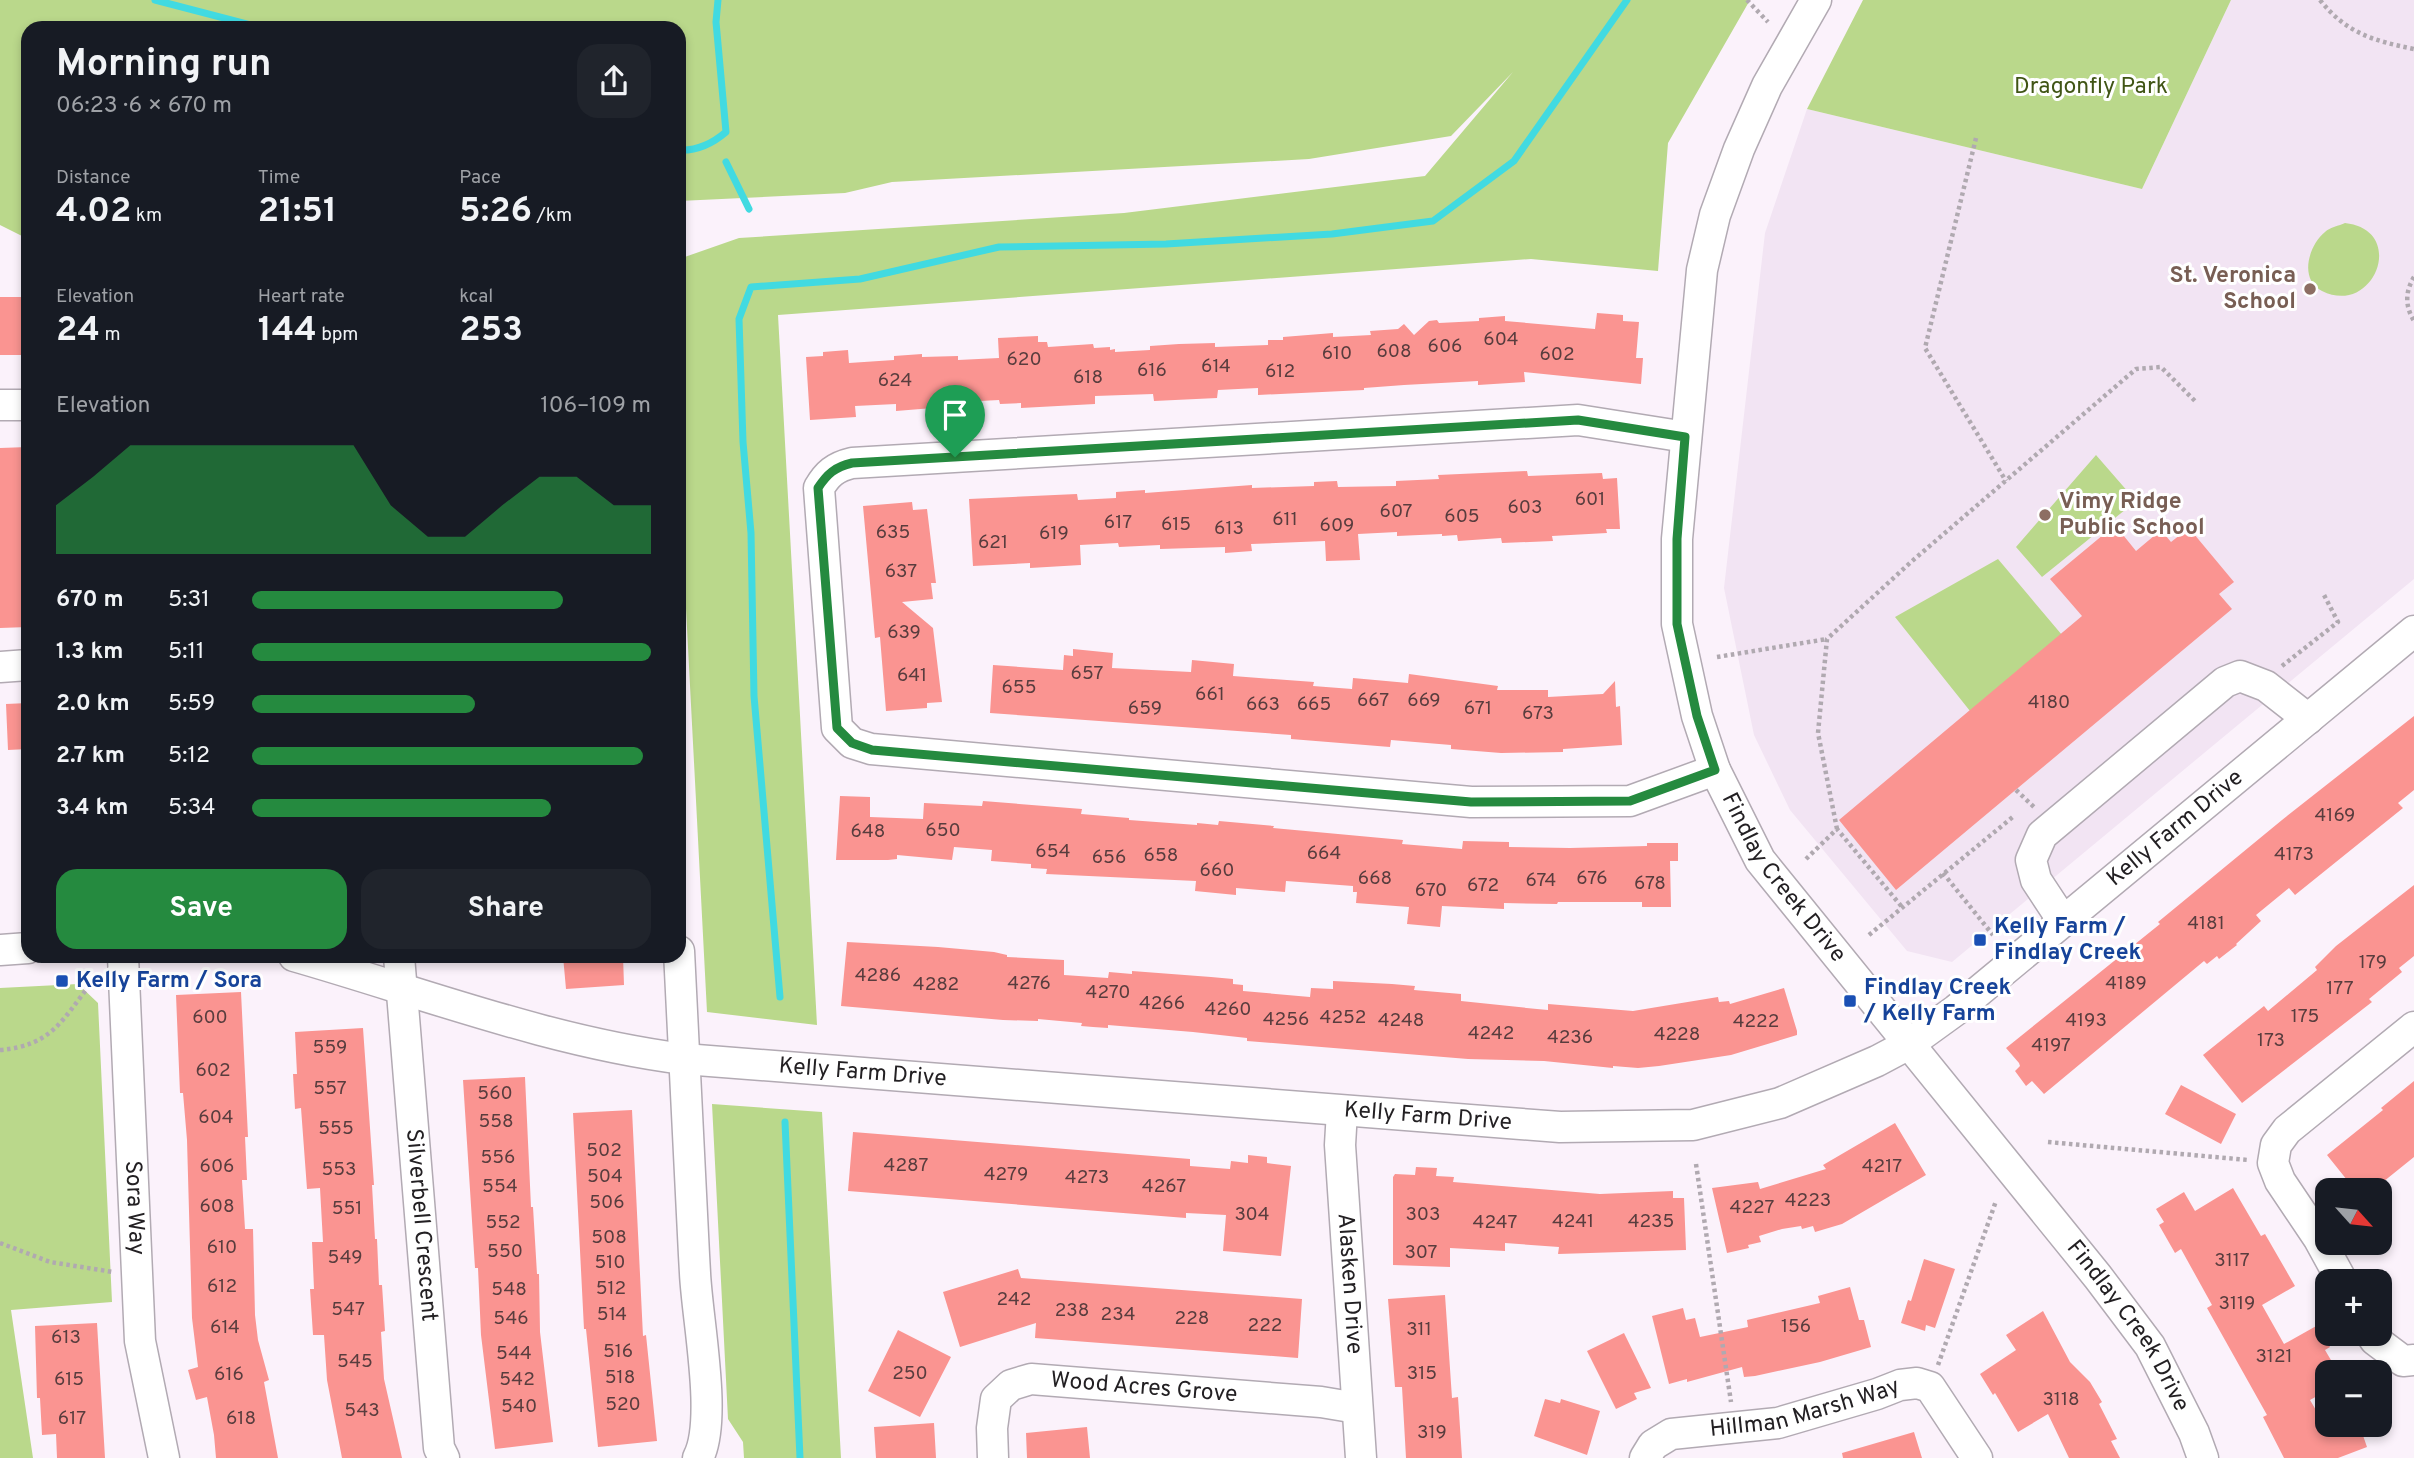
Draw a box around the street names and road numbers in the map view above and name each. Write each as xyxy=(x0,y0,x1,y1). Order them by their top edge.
street label: Kelly Farm Drive xyxy=(2101,764,2250,893)
street label: Findlay Creek Drive xyxy=(1714,788,1852,969)
street label: Kelly Farm Drive xyxy=(778,1052,948,1094)
street label: Kelly Farm Drive xyxy=(1343,1096,1513,1138)
street label: Silverbell Crescent xyxy=(399,1127,443,1323)
street label: Sora Way xyxy=(118,1160,151,1256)
street label: Alasken Drive xyxy=(1330,1212,1369,1355)
street label: Findlay Creek Drive xyxy=(2060,1235,2195,1417)
street label: Wood Acres Grove xyxy=(1049,1366,1238,1410)
street label: Hillman Marsh Way xyxy=(1708,1372,1904,1444)

